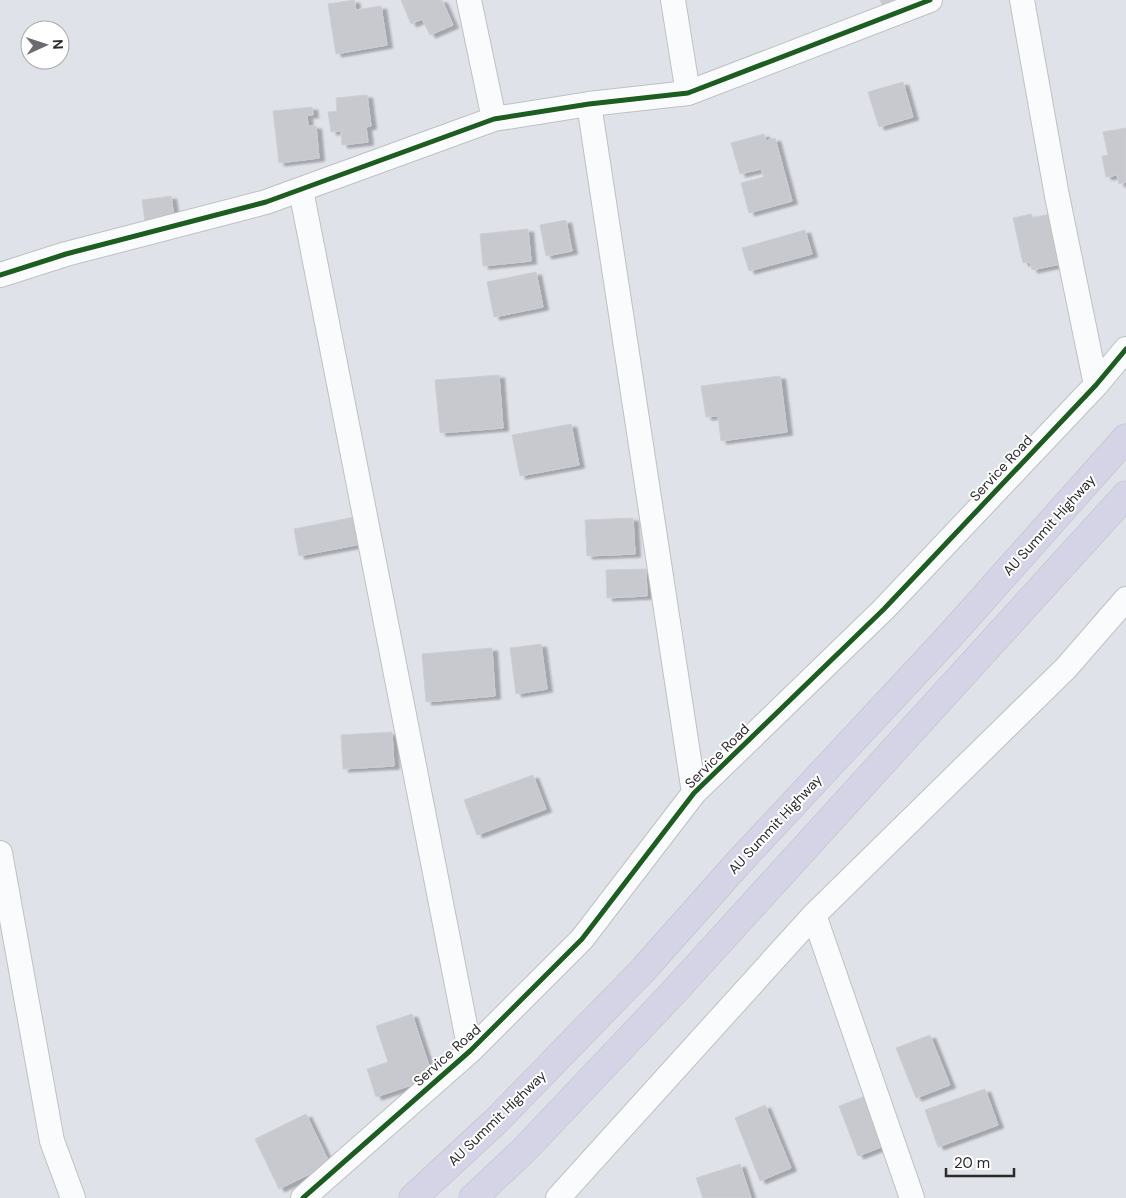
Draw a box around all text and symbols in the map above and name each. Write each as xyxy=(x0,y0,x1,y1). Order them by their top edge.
north arrow xyxy=(20,20,70,70)
text: N xyxy=(49,39,67,50)
street label: Service Road xyxy=(966,431,1036,505)
street label: AU Summit Highway xyxy=(999,471,1099,579)
street label: Service Road xyxy=(681,720,753,792)
street label: AU Summit Highway xyxy=(724,770,826,878)
street label: Service Road xyxy=(410,1020,484,1090)
street label: AU Summit Highway xyxy=(444,1066,550,1170)
scale bar xyxy=(946,1146,1014,1178)
text: 20 m xyxy=(954,1153,990,1173)

